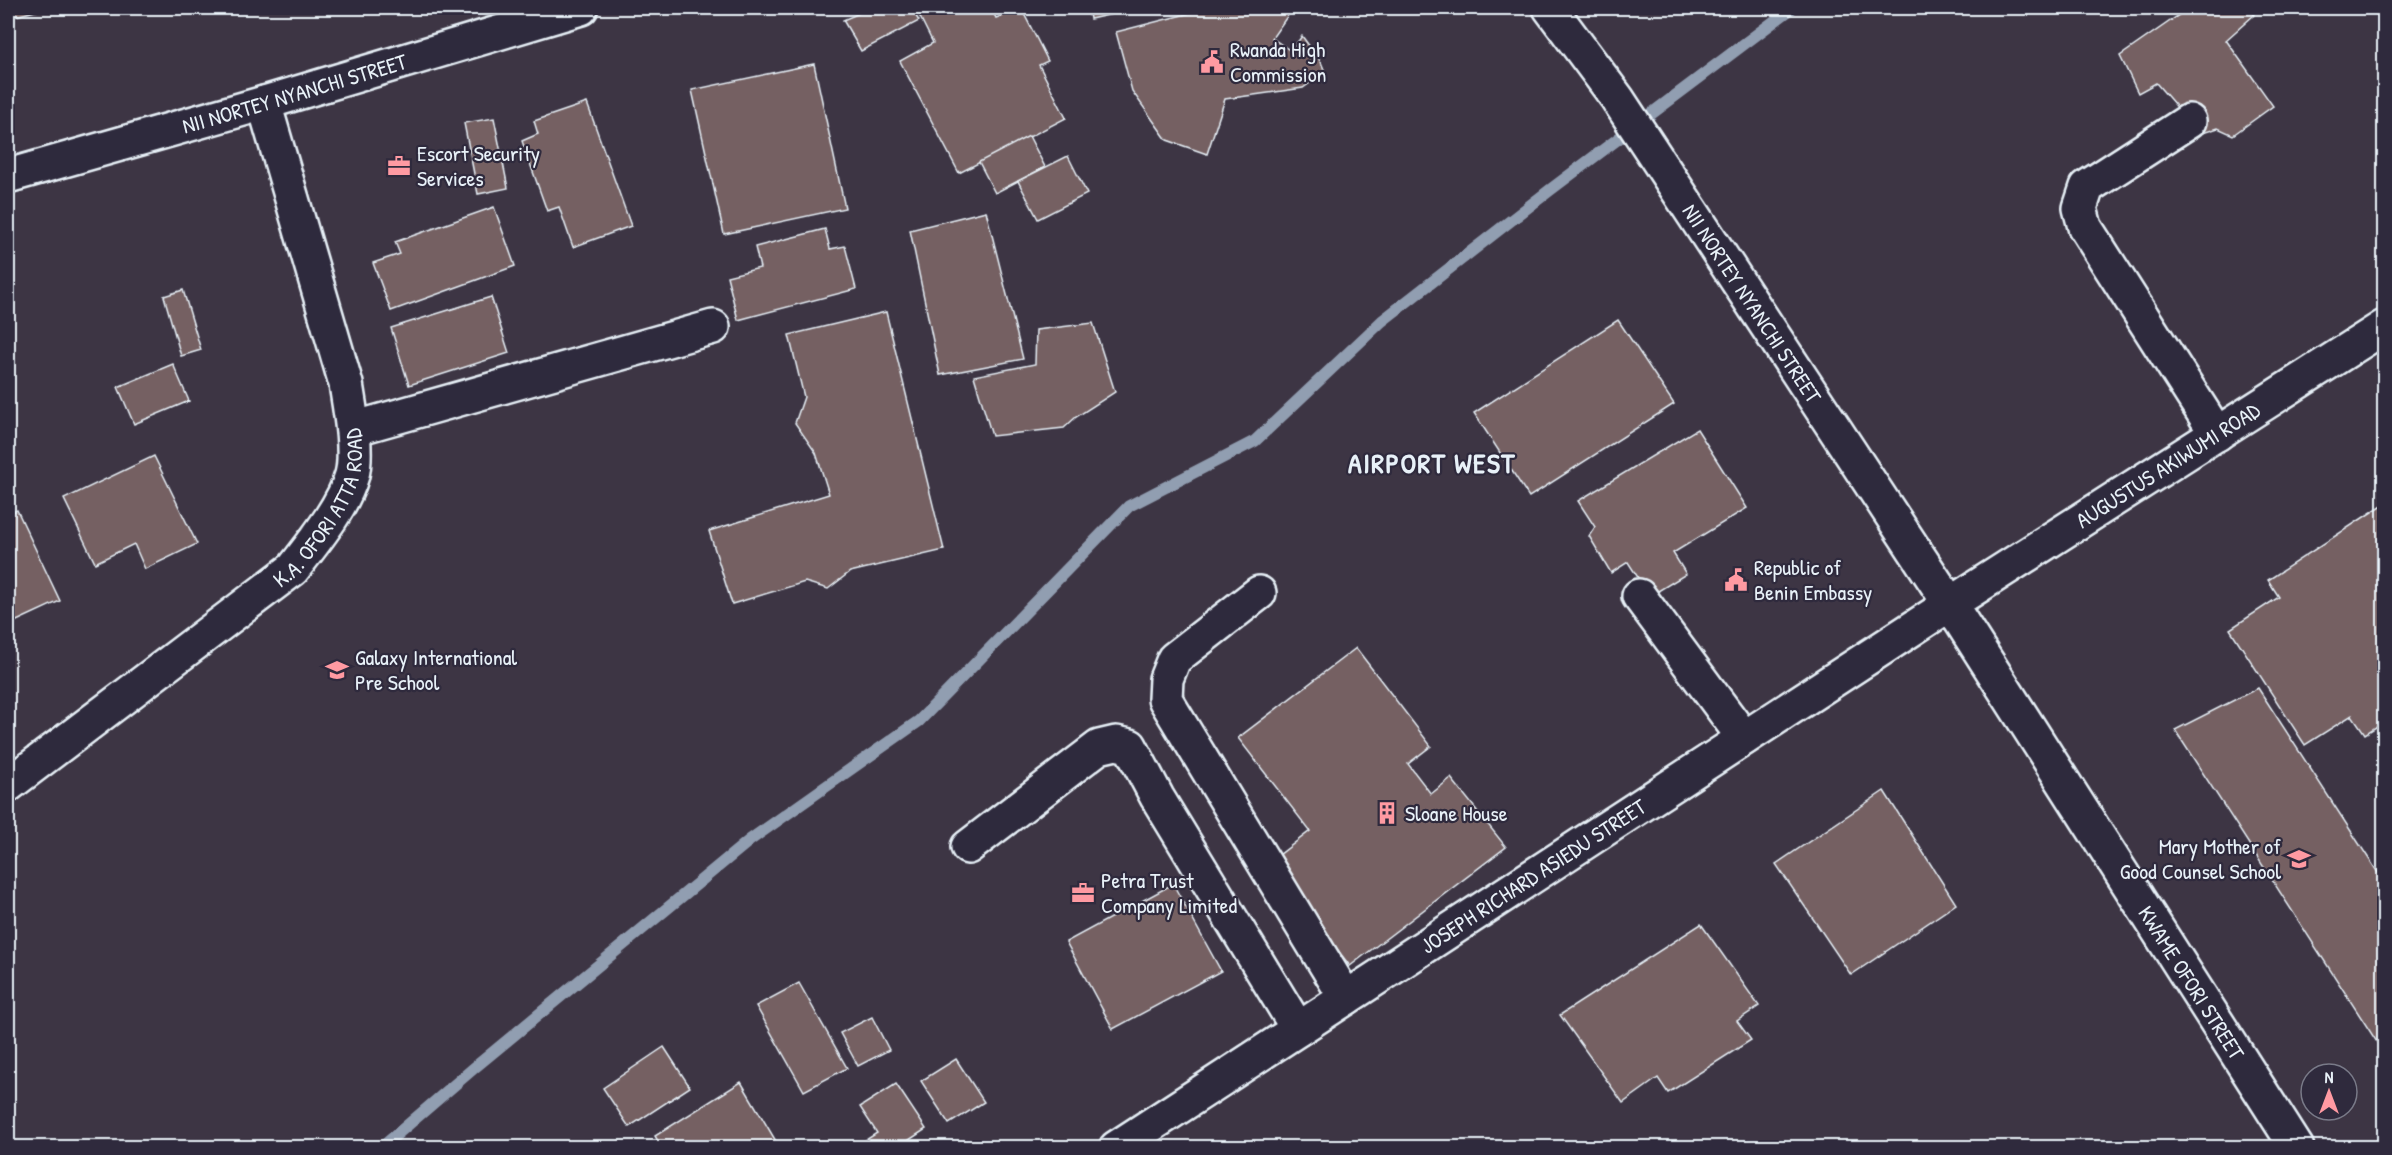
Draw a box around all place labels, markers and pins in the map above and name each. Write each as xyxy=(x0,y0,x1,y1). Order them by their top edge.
place label: Rwanda High Commission xyxy=(1230,34,1326,89)
public building icon: Rwanda High Commission xyxy=(1199,49,1225,75)
place label: Escort Security Services xyxy=(417,138,540,193)
office icon: Escort Security Services xyxy=(386,153,412,179)
place label: Republic of Benin Embassy xyxy=(1754,552,1872,607)
public building icon: Republic of Benin Embassy xyxy=(1723,567,1749,593)
place label: Galaxy International Pre School xyxy=(355,642,517,697)
school or university icon: Galaxy International Pre School xyxy=(324,657,350,683)
place label: Sloane House xyxy=(1405,798,1508,828)
building icon: Sloane House xyxy=(1374,800,1400,826)
place label: Mary Mother of Good Counsel School xyxy=(2120,831,2281,886)
school or university icon: Mary Mother of Good Counsel School xyxy=(2286,846,2312,872)
place label: Petra Trust Company Limited xyxy=(1101,865,1238,920)
office icon: Petra Trust Company Limited xyxy=(1070,880,1096,906)

